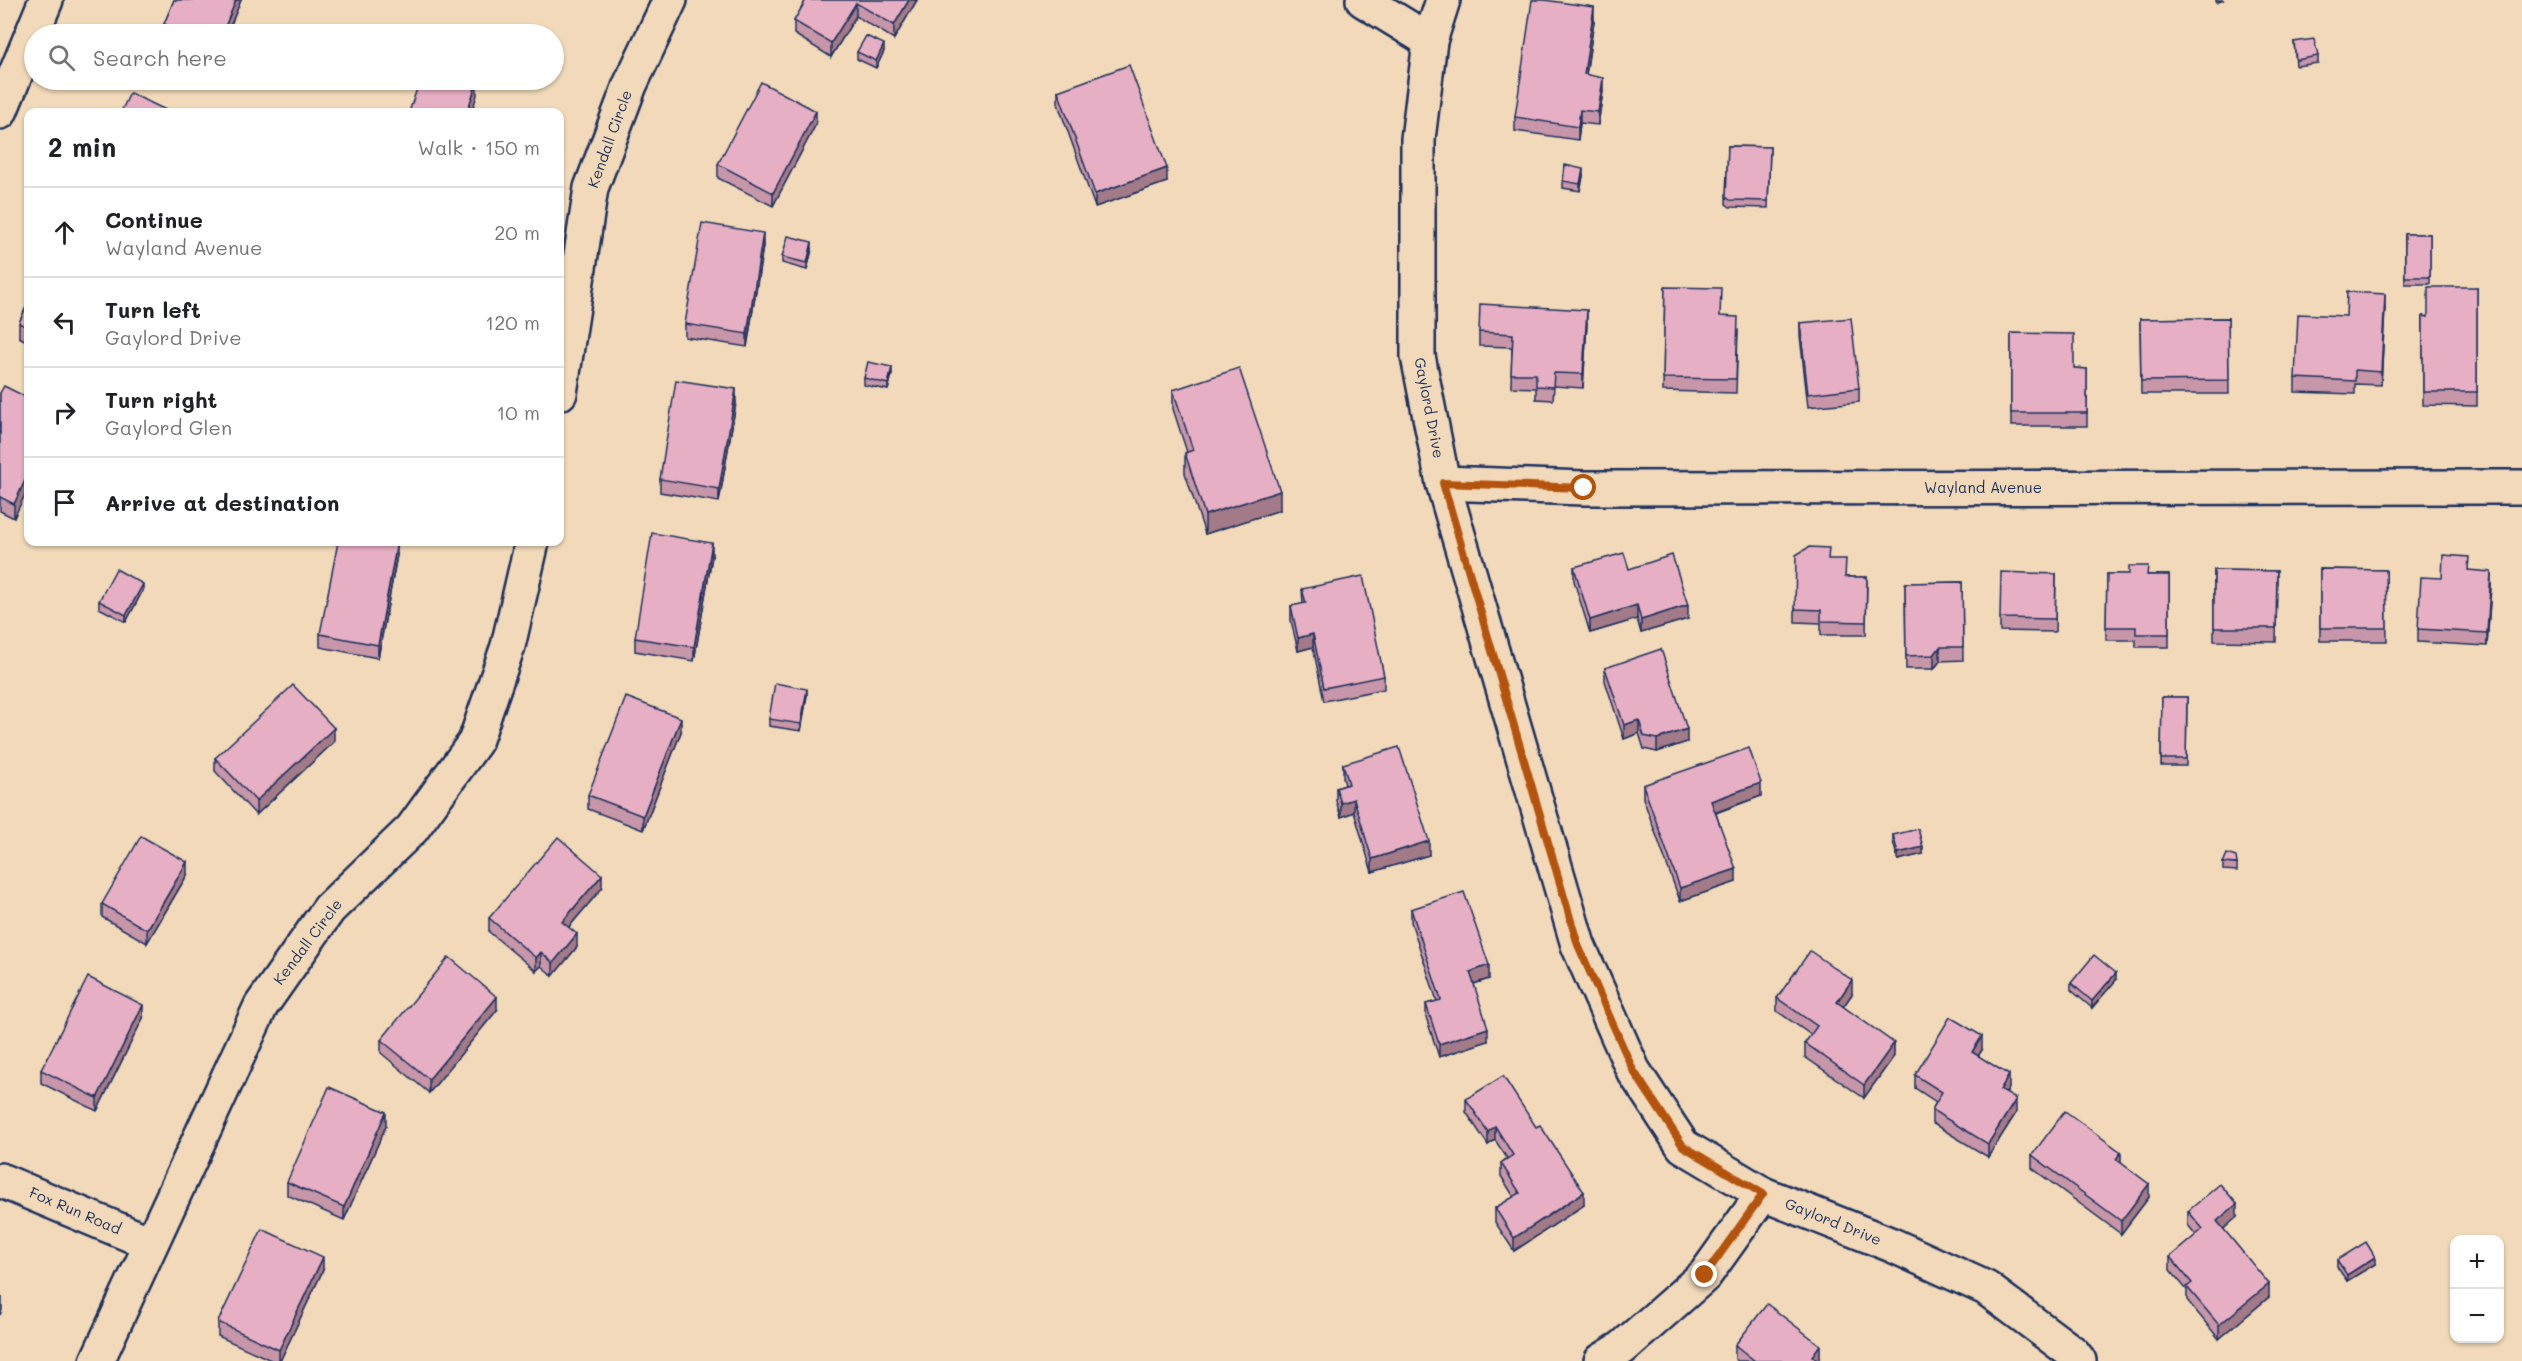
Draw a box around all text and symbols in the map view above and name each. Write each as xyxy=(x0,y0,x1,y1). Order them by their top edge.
search box xyxy=(24,24,564,90)
icon: search xyxy=(45,41,78,74)
text: Search here xyxy=(93,43,227,72)
street label: Kendall Circle xyxy=(582,87,636,190)
text: 2 min xyxy=(48,130,116,164)
text: Walk · 150 m xyxy=(418,134,540,160)
text: Continue xyxy=(105,205,203,234)
icon: ahead xyxy=(48,216,81,249)
text: 20 m xyxy=(494,219,540,245)
text: Wayland Avenue xyxy=(105,234,262,260)
text: Turn left xyxy=(105,295,201,324)
icon: left xyxy=(48,306,81,339)
text: 120 m xyxy=(485,309,540,335)
text: Gaylord Drive xyxy=(105,324,242,350)
street label: Gaylord Drive xyxy=(1410,356,1450,460)
text: Turn right xyxy=(105,385,217,414)
icon: right xyxy=(48,396,81,429)
text: 10 m xyxy=(496,399,540,425)
text: Gaylord Glen xyxy=(105,414,232,440)
route start xyxy=(1570,474,1596,500)
street label: Wayland Avenue xyxy=(1924,477,2042,497)
icon: arrive xyxy=(48,486,81,519)
text: Arrive at destination xyxy=(105,488,340,517)
street label: Kendall Circle xyxy=(268,894,346,988)
street label: Fox Run Road xyxy=(26,1182,124,1238)
street label: Gaylord Drive xyxy=(1782,1193,1885,1250)
map controls xyxy=(2450,1235,2504,1343)
button: + xyxy=(2450,1235,2504,1289)
route end xyxy=(1691,1261,1717,1287)
button: − xyxy=(2450,1289,2504,1343)

